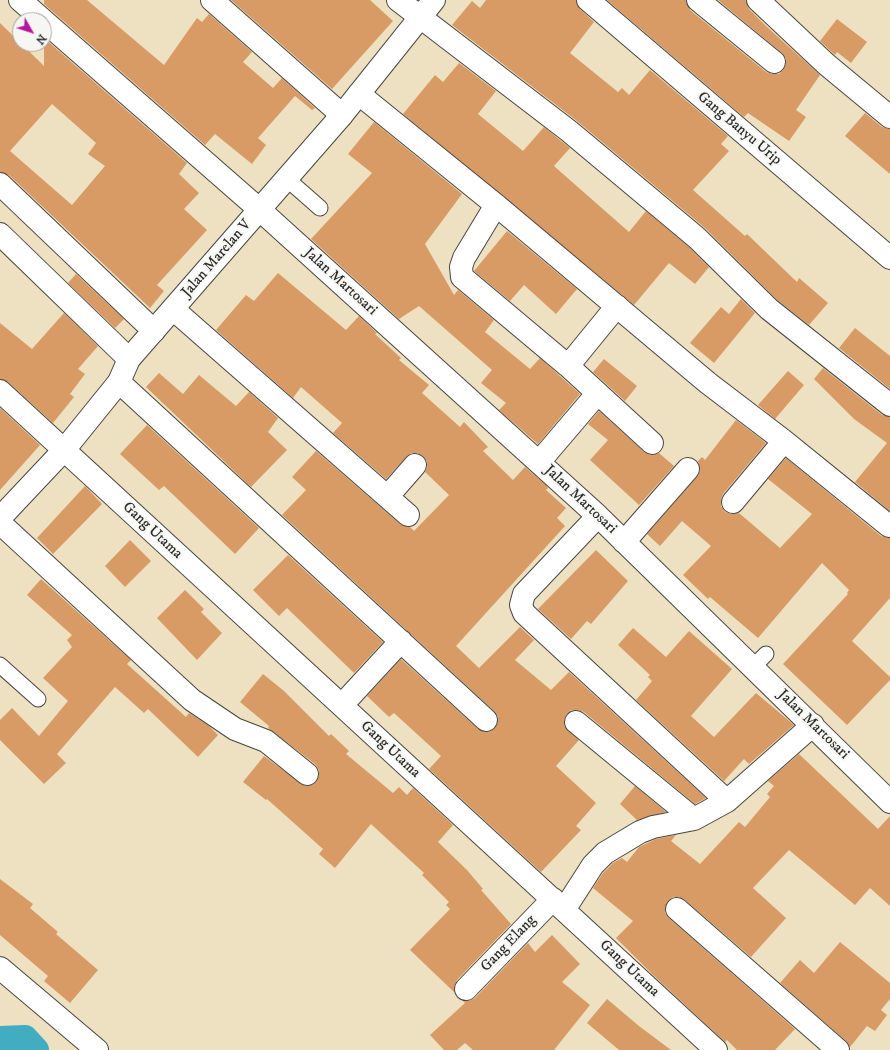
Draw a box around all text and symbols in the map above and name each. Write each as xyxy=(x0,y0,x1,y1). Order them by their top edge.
north arrow xyxy=(12,12,52,52)
text: N xyxy=(32,31,49,47)
street label: Gang Banyu Urip xyxy=(693,89,785,169)
street label: Jalan Marelan V xyxy=(178,216,256,302)
street label: Jalan Martosari xyxy=(300,244,380,320)
street label: Jalan Martosari xyxy=(540,462,620,538)
street label: Gang Utama xyxy=(118,499,186,563)
street label: Jalan Martosari xyxy=(773,686,853,764)
street label: Gang Utama xyxy=(356,718,424,782)
street label: Gang Elang xyxy=(478,912,540,976)
street label: Gang Utama xyxy=(595,937,663,1001)

